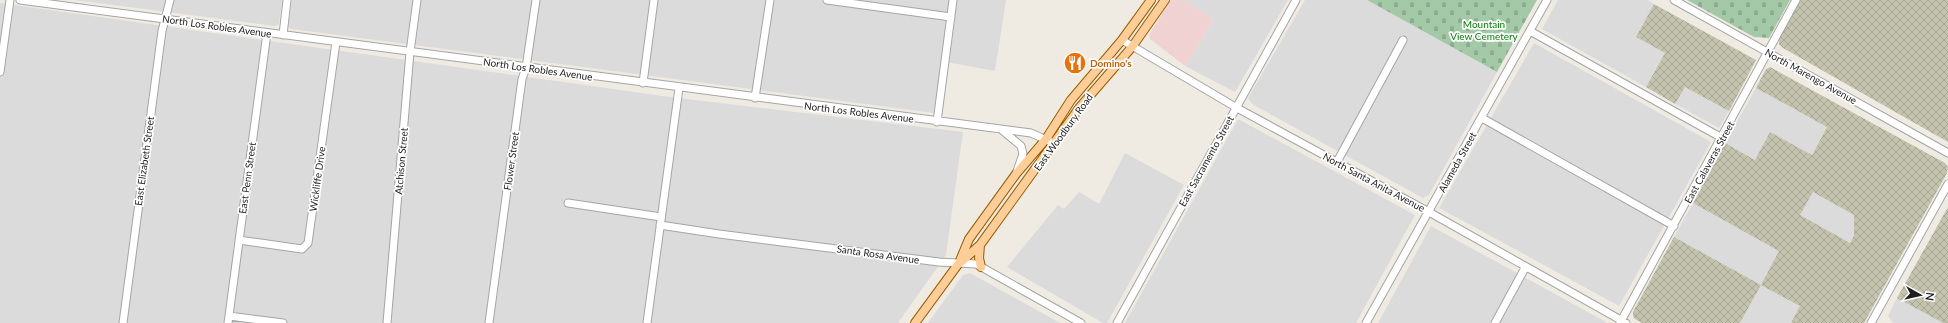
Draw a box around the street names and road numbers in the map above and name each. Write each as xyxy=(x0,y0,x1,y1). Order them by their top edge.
street label: North Los Robles Avenue xyxy=(162,12,272,40)
street label: North Marengo Avenue xyxy=(1763,46,1859,106)
street label: North Los Robles Avenue xyxy=(483,55,593,83)
street label: East Woodbury Road xyxy=(1031,91,1095,173)
street label: North Los Robles Avenue xyxy=(804,99,914,125)
street label: East Sacramento Street xyxy=(1176,113,1236,208)
street label: East Elizabeth Street xyxy=(132,115,156,206)
street label: East Calaveras Street xyxy=(1681,118,1737,205)
street label: Atchison Street xyxy=(392,127,410,195)
street label: Alameda Street xyxy=(1435,129,1479,194)
street label: Flower Street xyxy=(501,131,521,191)
street label: East Penn Street xyxy=(236,141,258,215)
street label: Wickliffe Drive xyxy=(306,146,328,212)
street label: North Santa Anita Avenue xyxy=(1321,150,1427,214)
street label: Santa Rosa Avenue xyxy=(836,242,920,266)

